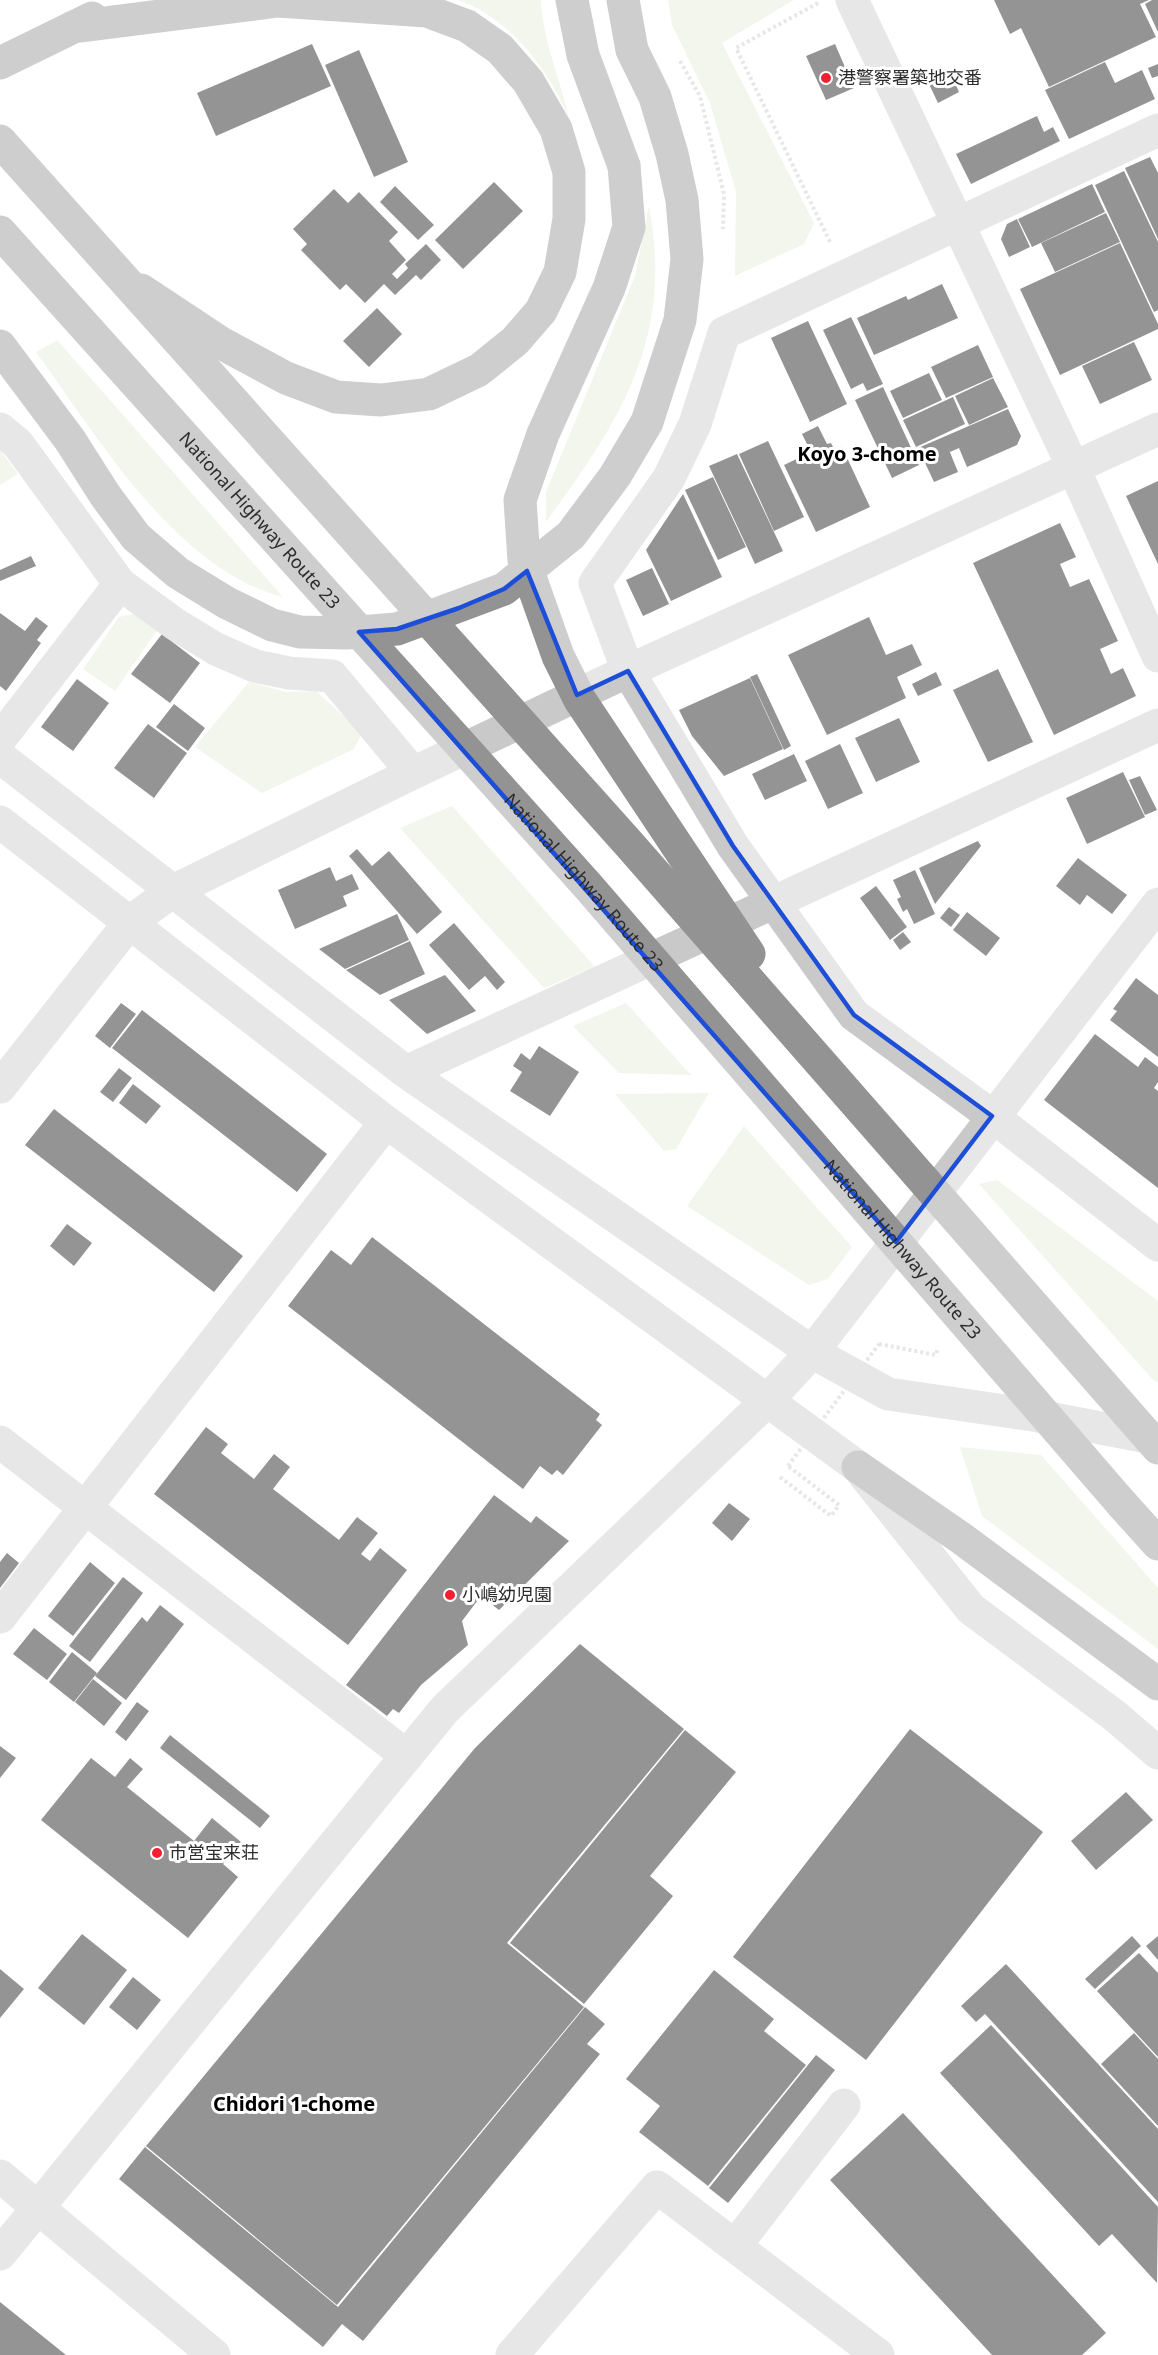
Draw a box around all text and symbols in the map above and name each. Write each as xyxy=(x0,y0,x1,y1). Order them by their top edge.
place label: 港警察署築地交番 xyxy=(838,65,982,89)
marker: 港警察署築地交番 xyxy=(819,71,833,85)
street label: National Highway Route 23 xyxy=(174,426,346,613)
district label: Koyo 3-chome xyxy=(797,440,937,467)
street label: National Highway Route 23 xyxy=(499,788,669,976)
street label: National Highway Route 23 xyxy=(819,1154,987,1344)
place label: 小嶋幼児園 xyxy=(462,1582,552,1606)
marker: 小嶋幼児園 xyxy=(443,1588,457,1602)
place label: 市営宝来荘 xyxy=(169,1840,259,1864)
marker: 市営宝来荘 xyxy=(150,1846,164,1860)
district label: Chidori 1-chome xyxy=(213,2090,375,2117)

